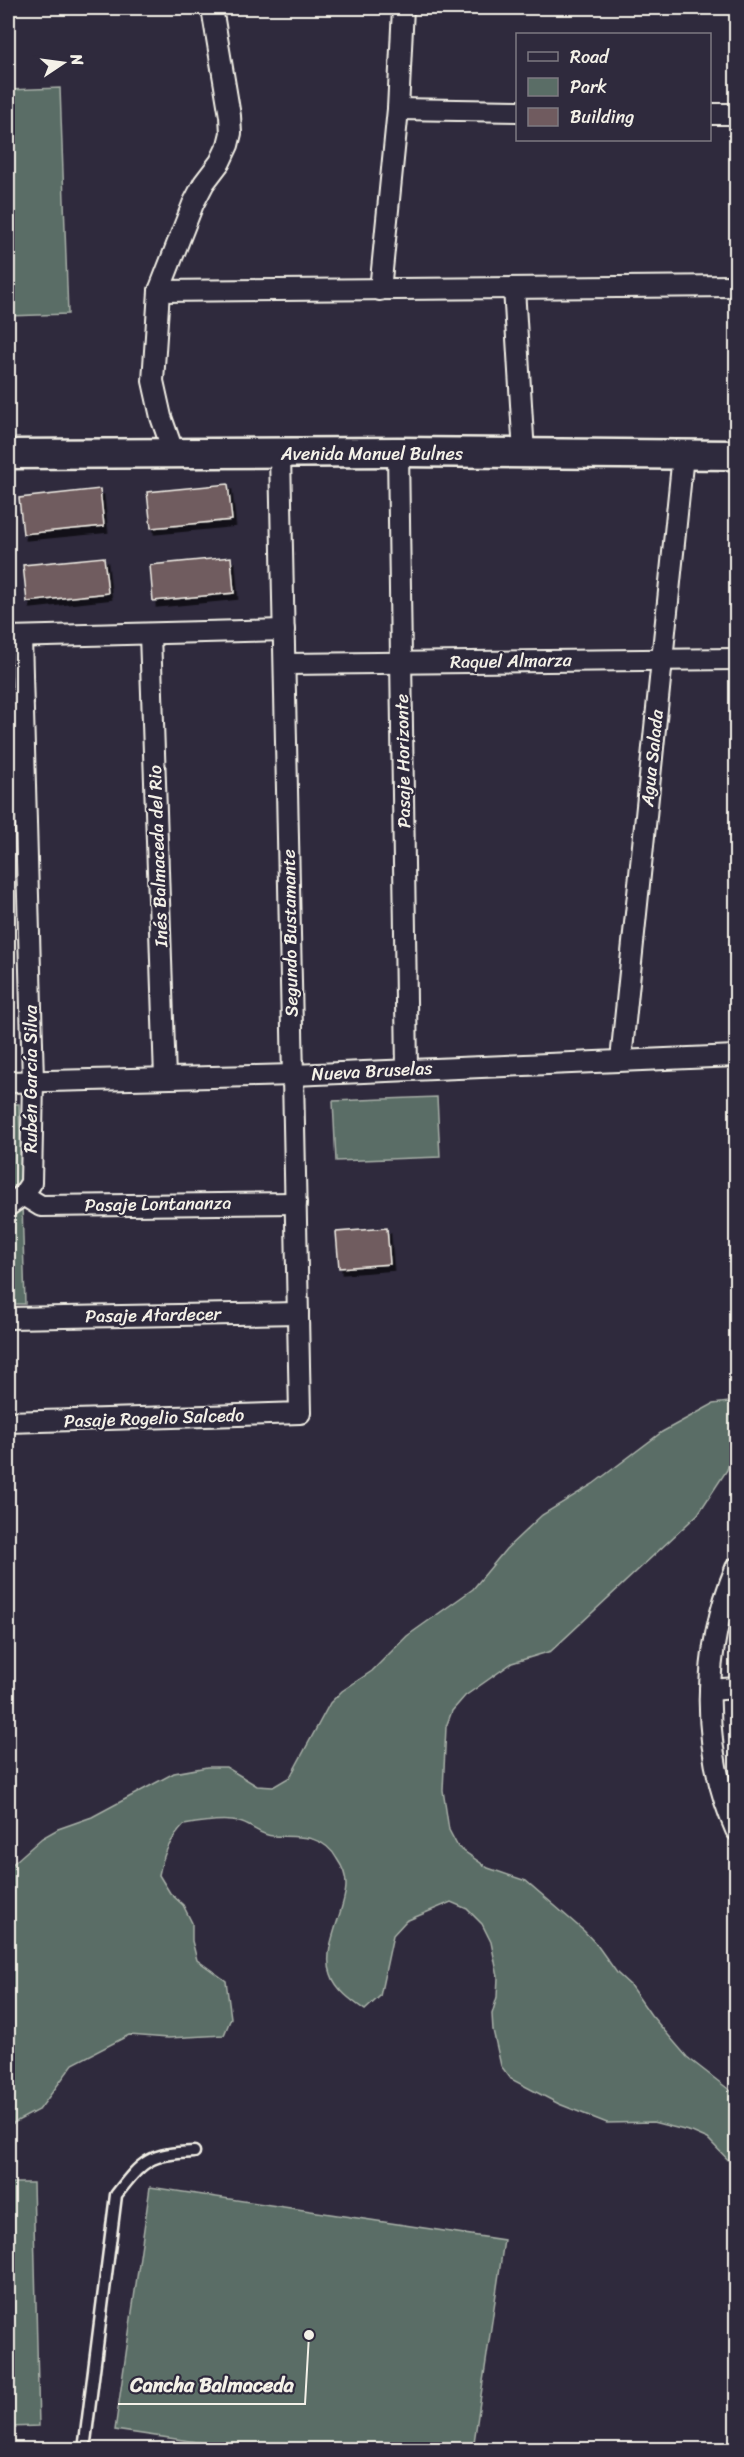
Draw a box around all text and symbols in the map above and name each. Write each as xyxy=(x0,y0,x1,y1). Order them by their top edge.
north arrow xyxy=(33,33,93,93)
legend xyxy=(516,33,711,141)
text: Road xyxy=(570,41,610,73)
text: N xyxy=(62,50,93,69)
text: Park xyxy=(570,71,607,103)
text: Building xyxy=(570,101,634,133)
street label: Avenida Manuel Bulnes xyxy=(280,438,464,470)
street label: Raquel Almarza xyxy=(450,644,573,678)
street label: Pasaje Horizonte xyxy=(386,694,420,828)
street label: Agua Salada xyxy=(631,707,673,809)
street label: Inés Balmaceda del Rio xyxy=(139,765,177,948)
street label: Segundo Bustamante xyxy=(273,849,307,1017)
street label: Rubén García Silva xyxy=(15,1004,47,1153)
street label: Nueva Bruselas xyxy=(311,1052,434,1090)
street label: Pasaje Lontananza xyxy=(84,1187,232,1221)
street label: Pasaje Atardecer xyxy=(85,1298,223,1332)
street label: Pasaje Rogelio Salcedo xyxy=(63,1399,245,1437)
callout: Cancha Balmaceda xyxy=(118,2366,305,2404)
text: Cancha Balmaceda xyxy=(129,2368,295,2403)

